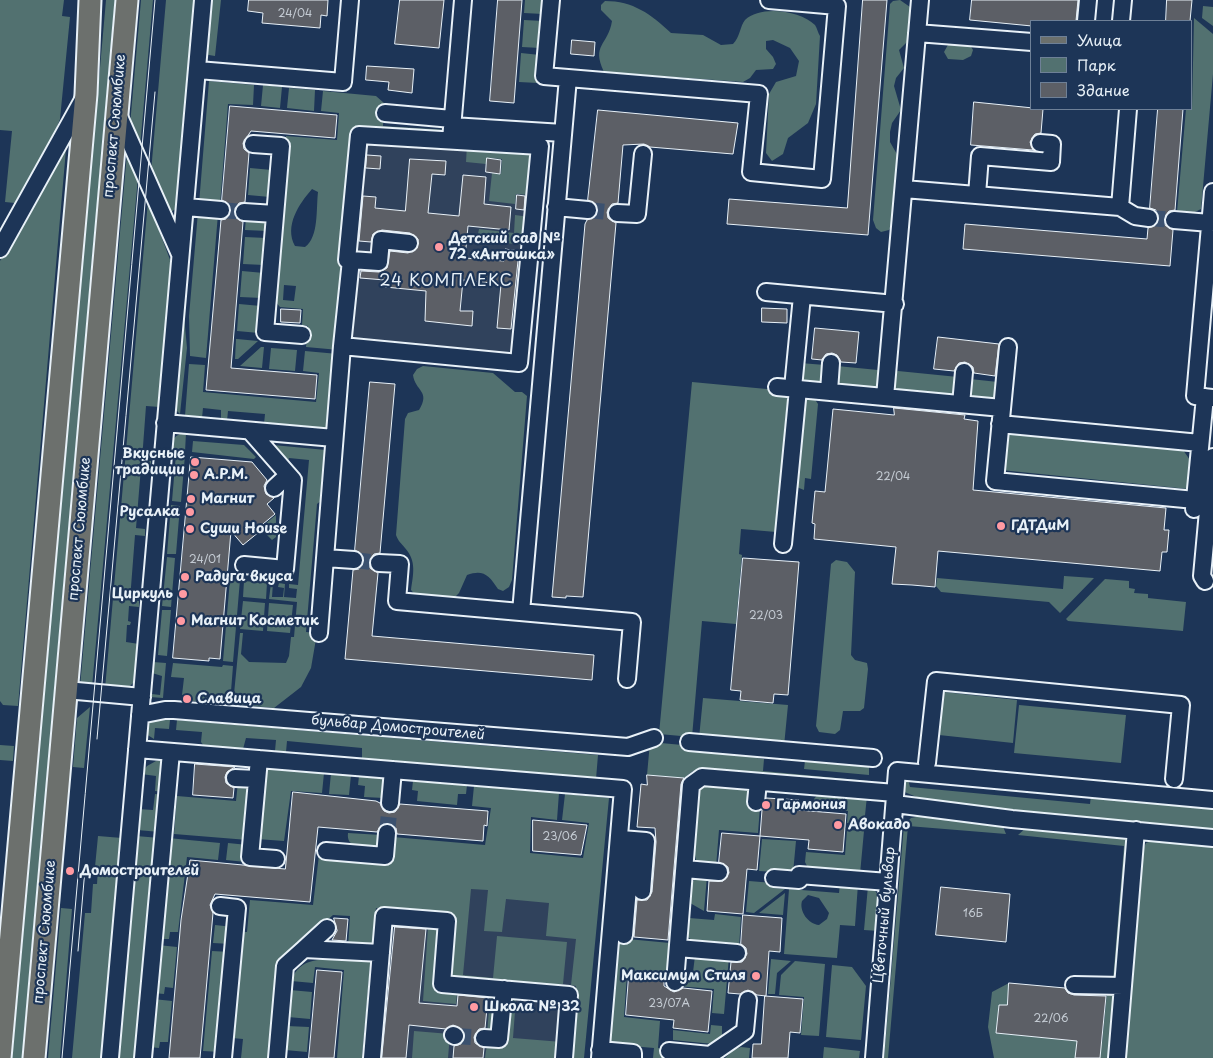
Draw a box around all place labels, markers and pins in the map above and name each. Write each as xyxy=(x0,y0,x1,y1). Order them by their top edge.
place label: Детский сад № 72 «Антошка» xyxy=(449,231,560,264)
marker: Детский сад № 72 «Антошка» xyxy=(433,241,445,253)
place label: Вкусные традиции xyxy=(115,446,185,478)
marker: Вкусные традиции xyxy=(189,456,201,468)
place label: А.Р.М. xyxy=(204,467,248,483)
marker: А.Р.М. xyxy=(188,469,200,481)
place label: Магнит xyxy=(201,491,254,507)
marker: Магнит xyxy=(185,493,197,505)
place label: Русалка xyxy=(120,504,180,520)
marker: Русалка xyxy=(184,506,196,518)
place label: ГДТДиМ xyxy=(1011,518,1069,534)
marker: ГДТДиМ xyxy=(995,520,1007,532)
place label: Суши House xyxy=(200,521,287,537)
marker: Суши House xyxy=(184,523,196,535)
place label: Радуга вкуса xyxy=(195,569,293,585)
marker: Радуга вкуса xyxy=(179,571,191,583)
place label: Циркуль xyxy=(112,586,173,602)
marker: Циркуль xyxy=(177,588,189,600)
place label: Магнит Косметик xyxy=(191,613,319,629)
marker: Магнит Косметик xyxy=(175,615,187,627)
place label: Славица xyxy=(197,691,261,707)
marker: Славица xyxy=(181,693,193,705)
place label: Гармония xyxy=(776,797,846,813)
marker: Гармония xyxy=(760,799,772,811)
place label: Авокадо xyxy=(848,817,910,833)
marker: Авокадо xyxy=(832,819,844,831)
place label: Домостроителей xyxy=(80,863,199,879)
marker: Домостроителей xyxy=(64,865,76,877)
place label: Максимум Стиля xyxy=(621,968,746,984)
marker: Максимум Стиля xyxy=(750,970,762,982)
place label: Школа № 32 xyxy=(484,999,580,1015)
marker: Школа № 32 xyxy=(468,1001,480,1013)

